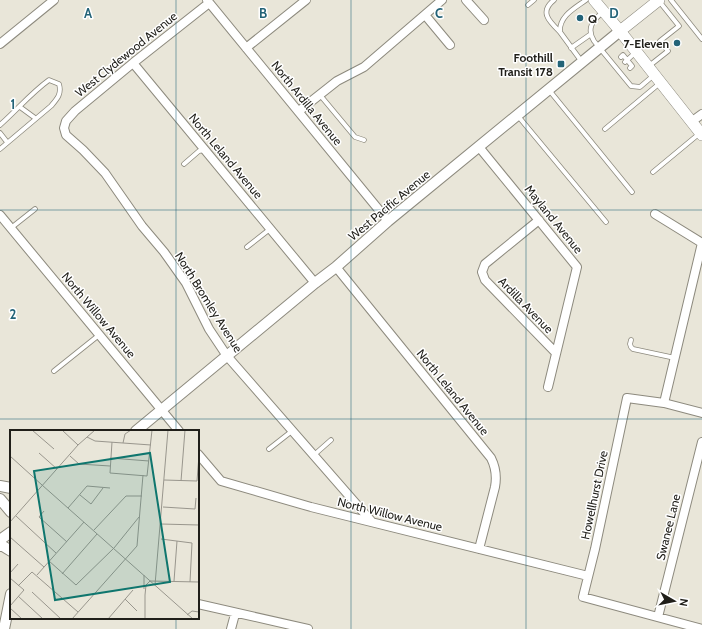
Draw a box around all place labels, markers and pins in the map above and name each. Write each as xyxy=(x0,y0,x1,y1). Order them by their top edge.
place label: Q xyxy=(588,11,597,26)
marker: Q xyxy=(575,13,585,23)
place label: 7-Eleven xyxy=(623,36,669,51)
marker: 7-Eleven xyxy=(672,38,682,48)
place label: Foothill Transit 178 xyxy=(498,50,553,79)
marker: Foothill Transit 178 xyxy=(556,59,566,69)

